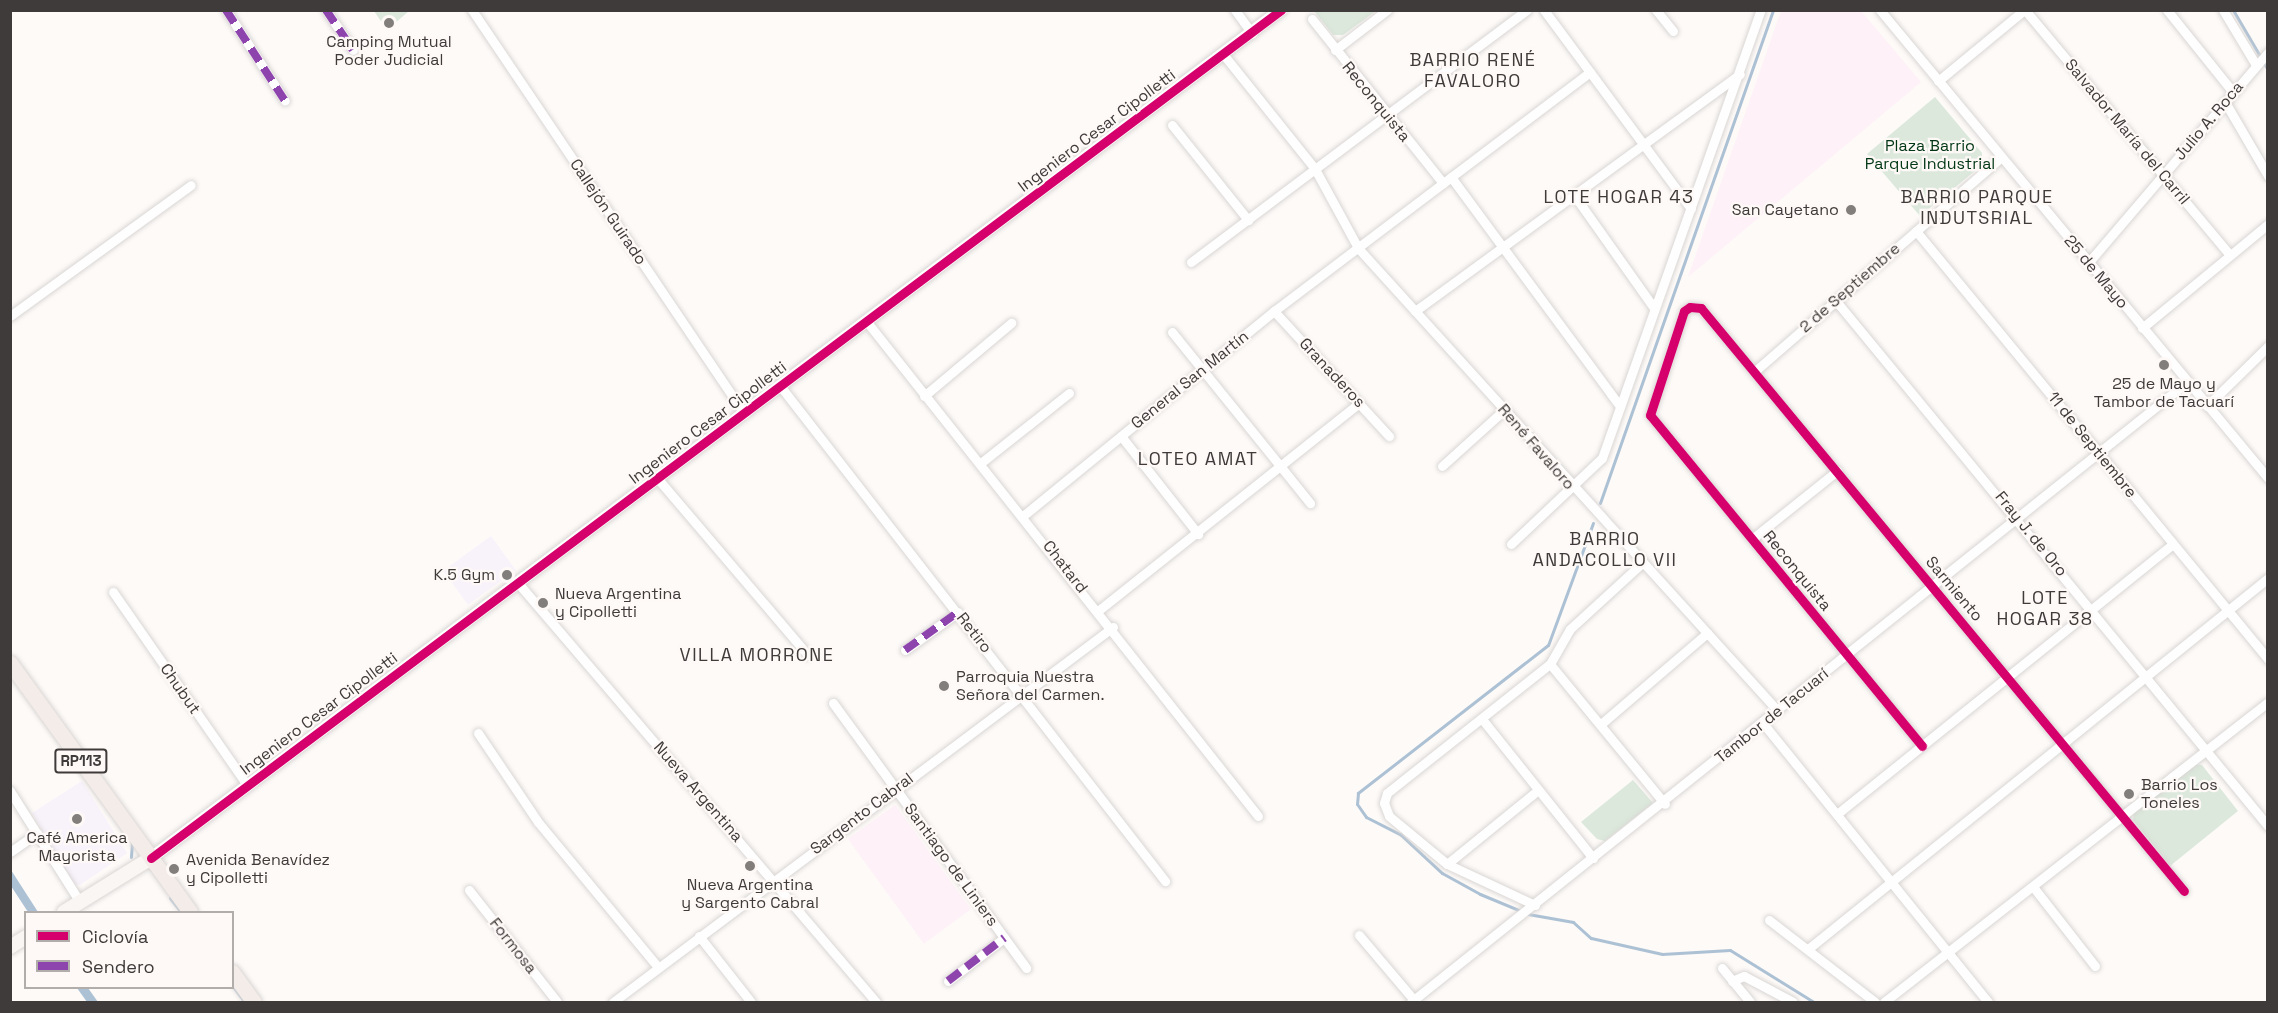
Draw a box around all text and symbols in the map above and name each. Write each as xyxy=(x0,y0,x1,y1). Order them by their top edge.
marker: Camping Mutual Poder Judicial xyxy=(382,16,396,30)
place label: Camping Mutual Poder Judicial xyxy=(326,32,452,70)
district label: BARRIO RENÉ FAVALORO xyxy=(1409,50,1537,92)
street label: Salvador María del Carril xyxy=(2060,55,2194,209)
street label: Reconquista xyxy=(1338,58,1414,146)
street label: Ingeniero Cesar Cipolletti xyxy=(1015,66,1179,196)
street label: Julio A. Roca xyxy=(2170,77,2248,165)
park label: Plaza Barrio Parque Industrial xyxy=(1865,136,1995,174)
street label: Callejón Guirado xyxy=(565,155,651,269)
district label: LOTE HOGAR 43 xyxy=(1544,186,1694,208)
district label: BARRIO PARQUE INDUTSRIAL xyxy=(1900,187,2054,230)
place label: San Cayetano xyxy=(1732,200,1839,220)
marker: San Cayetano xyxy=(1844,203,1858,217)
street label: 25 de Mayo xyxy=(2060,231,2132,313)
street label: 2 de Septiembre xyxy=(1796,239,1904,337)
street label: General San Martín xyxy=(1127,327,1253,433)
street label: Granaderos xyxy=(1295,334,1369,412)
street label: Ingeniero Cesar Cipolletti xyxy=(626,358,790,488)
marker: 25 de Mayo y Tambor de Tacuarí xyxy=(2157,358,2171,372)
place label: 25 de Mayo y Tambor de Tacuarí xyxy=(2094,374,2234,412)
street label: 11 de Septiembre xyxy=(2043,388,2141,502)
street label: René Favaloro xyxy=(1494,400,1578,494)
district label: LOTEO AMAT xyxy=(1138,448,1258,470)
street label: Fray J. de Oro xyxy=(1991,487,2071,581)
street label: Reconquista xyxy=(1759,527,1835,615)
district label: BARRIO ANDACOLLO VII xyxy=(1532,529,1678,572)
street label: Chatard xyxy=(1039,537,1091,597)
street label: Sarmiento xyxy=(1921,553,1987,625)
place label: K.5 Gym xyxy=(433,565,495,585)
marker: K.5 Gym xyxy=(500,568,514,582)
place label: Nueva Argentina y Cipolletti xyxy=(555,584,682,622)
district label: LOTE HOGAR 38 xyxy=(1996,588,2094,630)
marker: Nueva Argentina y Cipolletti xyxy=(536,596,550,610)
street label: Retiro xyxy=(952,609,996,657)
district label: VILLA MORRONE xyxy=(679,644,835,666)
street label: Ingeniero Cesar Cipolletti xyxy=(237,649,401,779)
street label: Chubut xyxy=(156,660,204,718)
street label: Tambor de Tacuarí xyxy=(1711,664,1833,768)
place label: Parroquia Nuestra Señora del Carmen. xyxy=(956,667,1104,705)
marker: Parroquia Nuestra Señora del Carmen. xyxy=(937,679,951,693)
street label: Nueva Argentina xyxy=(649,738,747,846)
road number: RP113 xyxy=(54,749,108,773)
street label: Sargento Cabral xyxy=(807,769,917,859)
place label: Barrio Los Toneles xyxy=(2141,775,2218,813)
marker: Barrio Los Toneles xyxy=(2122,787,2136,801)
street label: Santiago de Liniers xyxy=(900,800,1002,930)
marker: Café America Mayorista xyxy=(70,812,84,826)
place label: Café America Mayorista xyxy=(26,828,128,866)
place label: Avenida Benavídez y Cipolletti xyxy=(186,850,330,888)
marker: Nueva Argentina y Sargento Cabral xyxy=(743,859,757,873)
marker: Avenida Benavídez y Cipolletti xyxy=(167,862,181,876)
place label: Nueva Argentina y Sargento Cabral xyxy=(681,875,819,913)
legend xyxy=(24,911,234,989)
street label: Formosa xyxy=(485,914,541,978)
text: Ciclovía xyxy=(82,925,148,948)
text: Sendero xyxy=(82,955,155,978)

